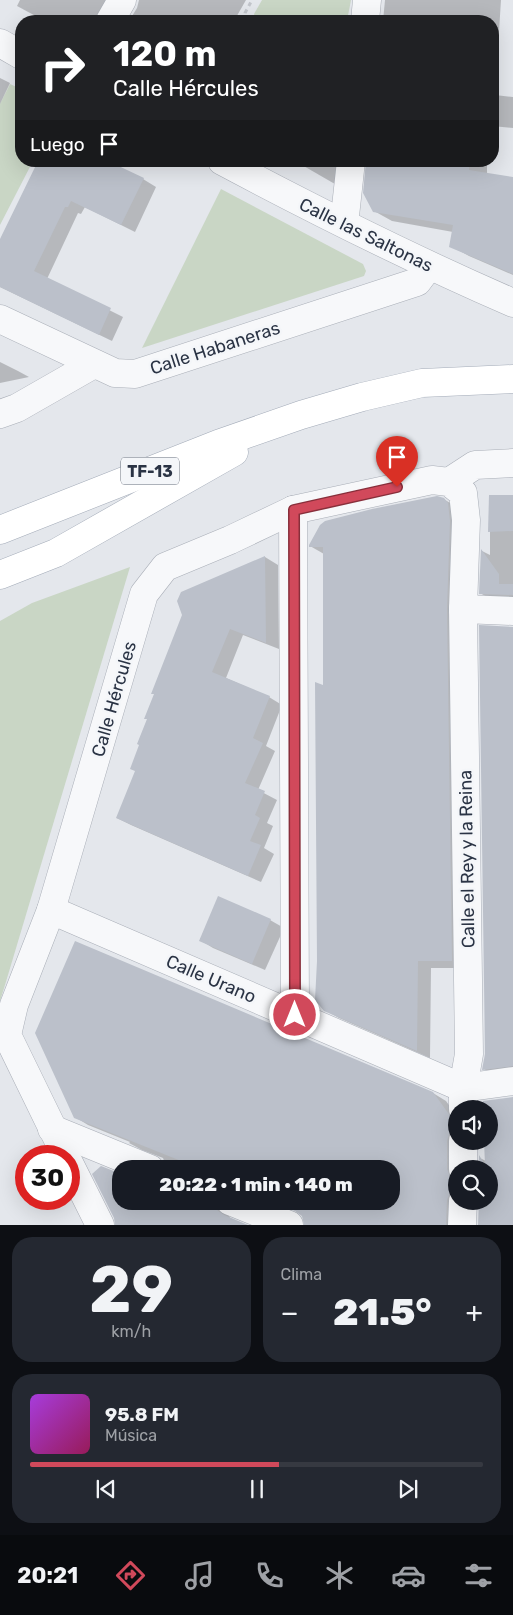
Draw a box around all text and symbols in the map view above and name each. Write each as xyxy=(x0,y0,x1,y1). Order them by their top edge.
text: 120 m xyxy=(113,33,216,75)
icon: right xyxy=(30,35,95,100)
text: Calle Hércules xyxy=(113,75,259,102)
icon: arrive xyxy=(95,130,123,158)
text: Luego xyxy=(30,133,85,156)
street label: Calle las Saltonas xyxy=(296,193,436,277)
street label: Calle Habaneras xyxy=(147,317,283,379)
pin xyxy=(376,436,418,487)
icon: arrive xyxy=(383,443,411,471)
road number: TF-13 xyxy=(121,458,179,484)
street label: Calle Hércules xyxy=(87,639,141,759)
street label: Calle el Rey y la Reina xyxy=(454,770,480,948)
street label: Calle Urano xyxy=(163,950,259,1008)
position arrow xyxy=(268,988,320,1040)
map controls xyxy=(448,1100,498,1210)
button: sound xyxy=(448,1100,498,1150)
speed limit sign: 30 xyxy=(15,1145,80,1210)
button: search xyxy=(448,1160,498,1210)
text: 20:22 · 1 min · 140 m xyxy=(159,1173,353,1196)
text: 29 xyxy=(89,1251,173,1328)
text: Clima xyxy=(281,1265,322,1284)
text: 21.5° xyxy=(333,1289,431,1335)
text: − xyxy=(281,1296,299,1329)
text: + xyxy=(466,1296,483,1329)
text: km/h xyxy=(111,1322,151,1341)
text: 95.8 FM xyxy=(105,1403,179,1426)
text: Música xyxy=(105,1426,157,1445)
icon: previous xyxy=(92,1475,120,1503)
icon: pause xyxy=(243,1475,271,1503)
icon: next xyxy=(394,1475,422,1503)
icon: directions xyxy=(113,1558,148,1593)
icon: music xyxy=(182,1558,217,1593)
icon: phone xyxy=(252,1558,287,1593)
icon: climate xyxy=(322,1558,357,1593)
icon: car xyxy=(391,1558,426,1593)
icon: filters xyxy=(461,1558,496,1593)
text: 20:21 xyxy=(17,1562,78,1589)

